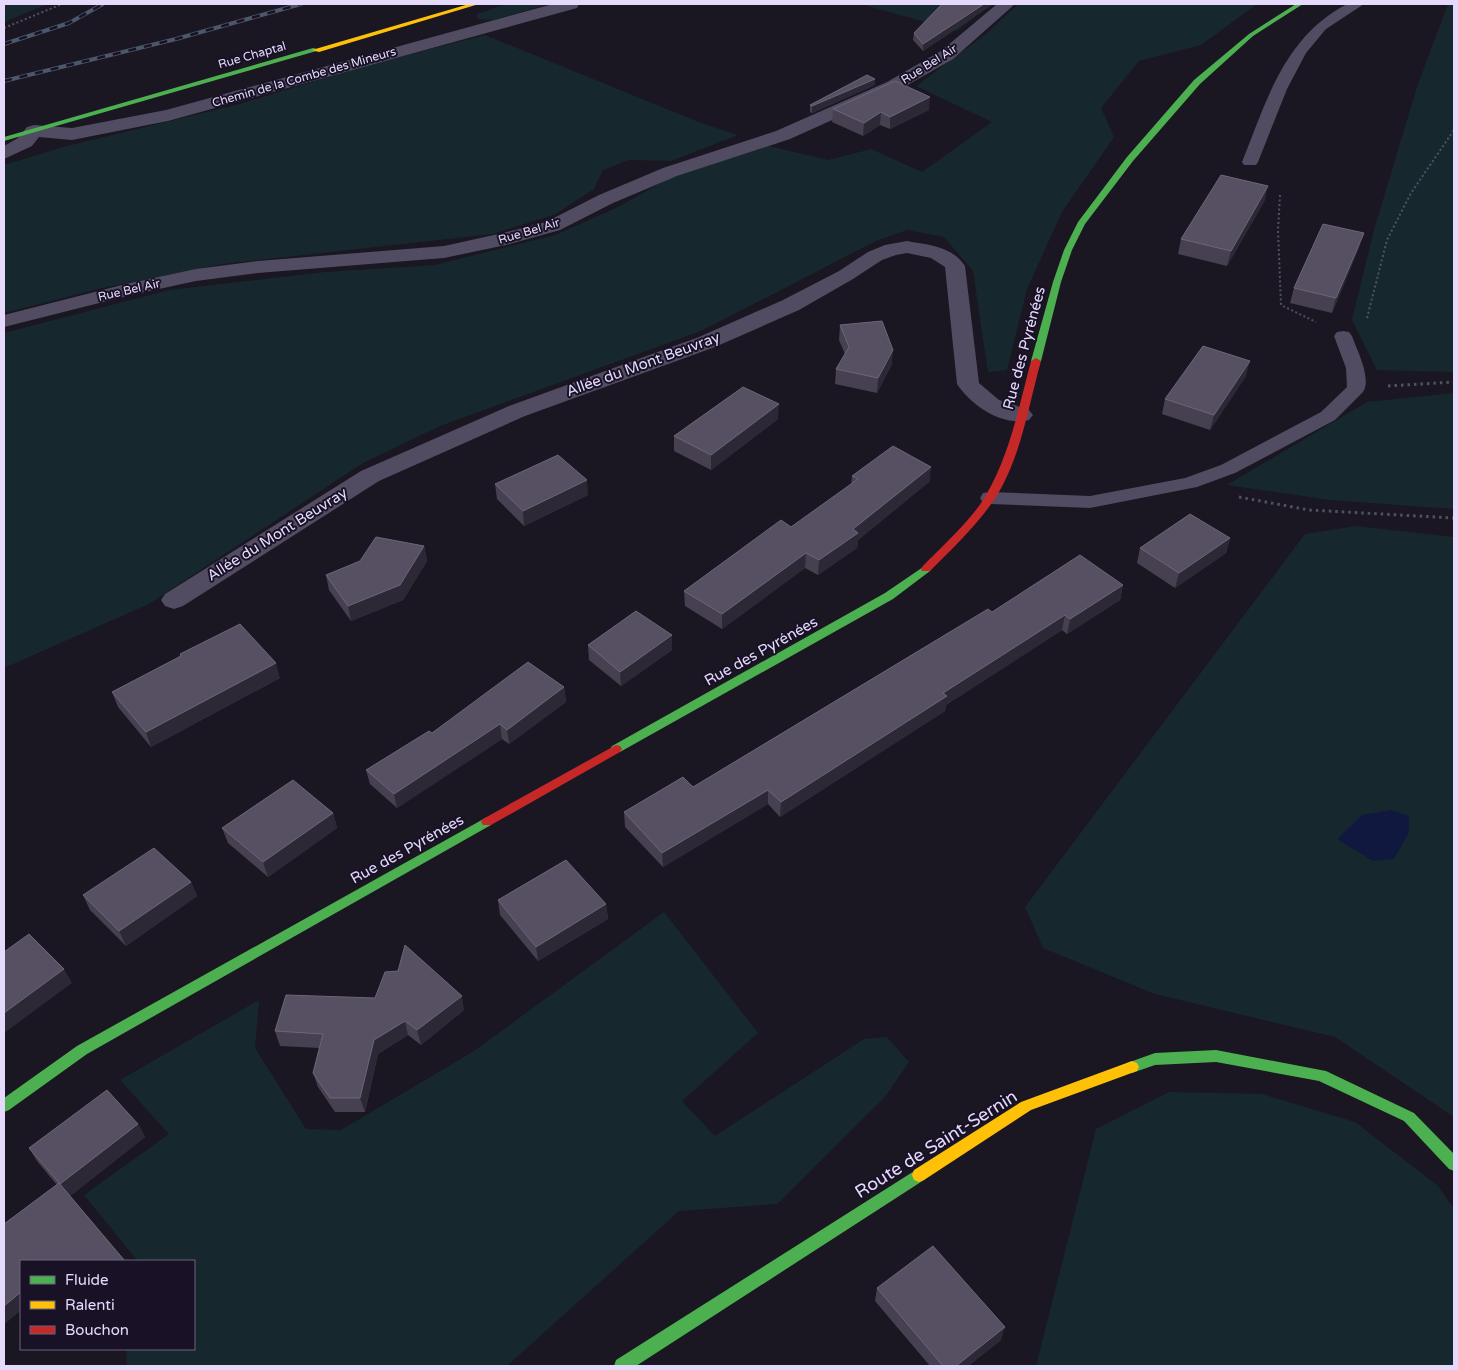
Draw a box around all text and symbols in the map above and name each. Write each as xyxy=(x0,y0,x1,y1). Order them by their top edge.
street label: Rue Chaptal xyxy=(216,39,288,71)
street label: Rue Bel Air xyxy=(898,41,960,87)
street label: Chemin de la Combe des Mineurs xyxy=(210,44,398,110)
street label: Rue Bel Air xyxy=(497,215,562,247)
street label: Rue Bel Air xyxy=(97,276,162,304)
street label: Rue des Pyrénées xyxy=(999,284,1049,412)
street label: Allée du Mont Beuvray xyxy=(564,328,722,400)
street label: Allée du Mont Beuvray xyxy=(204,483,350,585)
street label: Rue des Pyrénées xyxy=(701,612,821,690)
street label: Rue des Pyrénées xyxy=(347,810,467,888)
street label: Route de Saint-Sernin xyxy=(851,1085,1021,1203)
legend xyxy=(20,1260,195,1350)
text: Fluide xyxy=(65,1271,109,1289)
text: Ralenti xyxy=(65,1296,115,1314)
text: Bouchon xyxy=(65,1321,129,1339)

